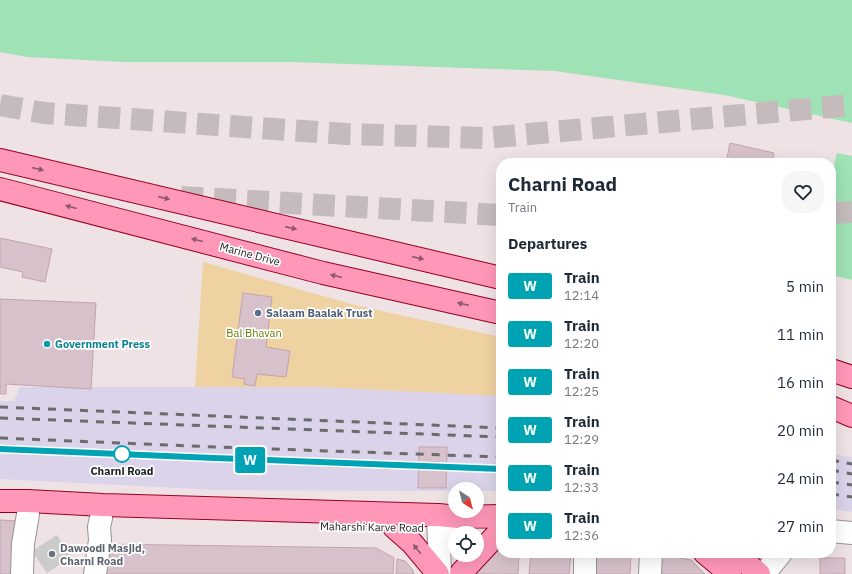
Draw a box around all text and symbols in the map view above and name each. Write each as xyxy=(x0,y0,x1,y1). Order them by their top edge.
one-way arrow xyxy=(32,166,44,172)
button: heart xyxy=(782,171,824,213)
text: Charni Road xyxy=(508,172,617,196)
one-way arrow xyxy=(158,196,171,202)
text: Train xyxy=(508,199,537,216)
one-way arrow xyxy=(65,204,77,210)
one-way arrow xyxy=(285,226,297,232)
text: Departures xyxy=(508,234,587,253)
one-way arrow xyxy=(190,237,202,243)
street label: Marine Drive xyxy=(218,239,282,269)
one-way arrow xyxy=(412,255,424,261)
text: Train xyxy=(564,268,600,287)
one-way arrow xyxy=(330,273,342,279)
text: W xyxy=(523,277,537,295)
text: 5 min xyxy=(786,277,824,296)
text: 12:14 xyxy=(564,287,599,304)
one-way arrow xyxy=(457,301,469,307)
place label: Salaam Baalak Trust xyxy=(266,306,372,320)
marker: Salaam Baalak Trust xyxy=(253,308,263,318)
text: Train xyxy=(564,316,600,335)
text: W xyxy=(523,325,537,343)
text: 11 min xyxy=(777,325,824,344)
park label: Bal Bhavan xyxy=(226,326,282,340)
text: 12:20 xyxy=(564,335,599,352)
place label: Government Press xyxy=(55,337,151,351)
marker: Government Press xyxy=(42,339,52,349)
text: Train xyxy=(564,364,600,383)
text: W xyxy=(523,373,537,391)
text: 16 min xyxy=(777,373,824,392)
text: 12:25 xyxy=(564,383,599,400)
text: Train xyxy=(564,412,600,431)
text: W xyxy=(523,421,537,439)
text: 20 min xyxy=(777,421,824,440)
text: 12:29 xyxy=(564,431,599,448)
marker: Charni Road xyxy=(113,445,131,463)
line badge: W xyxy=(237,447,263,473)
text: W xyxy=(243,451,257,469)
text: Train xyxy=(564,460,600,479)
place label: Charni Road xyxy=(90,464,154,478)
text: W xyxy=(523,469,537,487)
text: 24 min xyxy=(777,469,824,488)
text: 12:33 xyxy=(564,479,599,496)
north arrow xyxy=(448,482,484,518)
map controls xyxy=(448,482,484,562)
text: Train xyxy=(564,508,600,527)
text: W xyxy=(523,517,537,535)
text: 27 min xyxy=(777,517,824,536)
street label: Maharshi Karve Road xyxy=(320,519,424,535)
button: locate xyxy=(448,526,484,562)
text: 12:36 xyxy=(564,527,599,544)
place label: Dawoodi Masjid, Charni Road xyxy=(60,541,145,568)
one-way arrow xyxy=(413,544,421,555)
marker: Dawoodi Masjid, Charni Road xyxy=(47,549,57,559)

